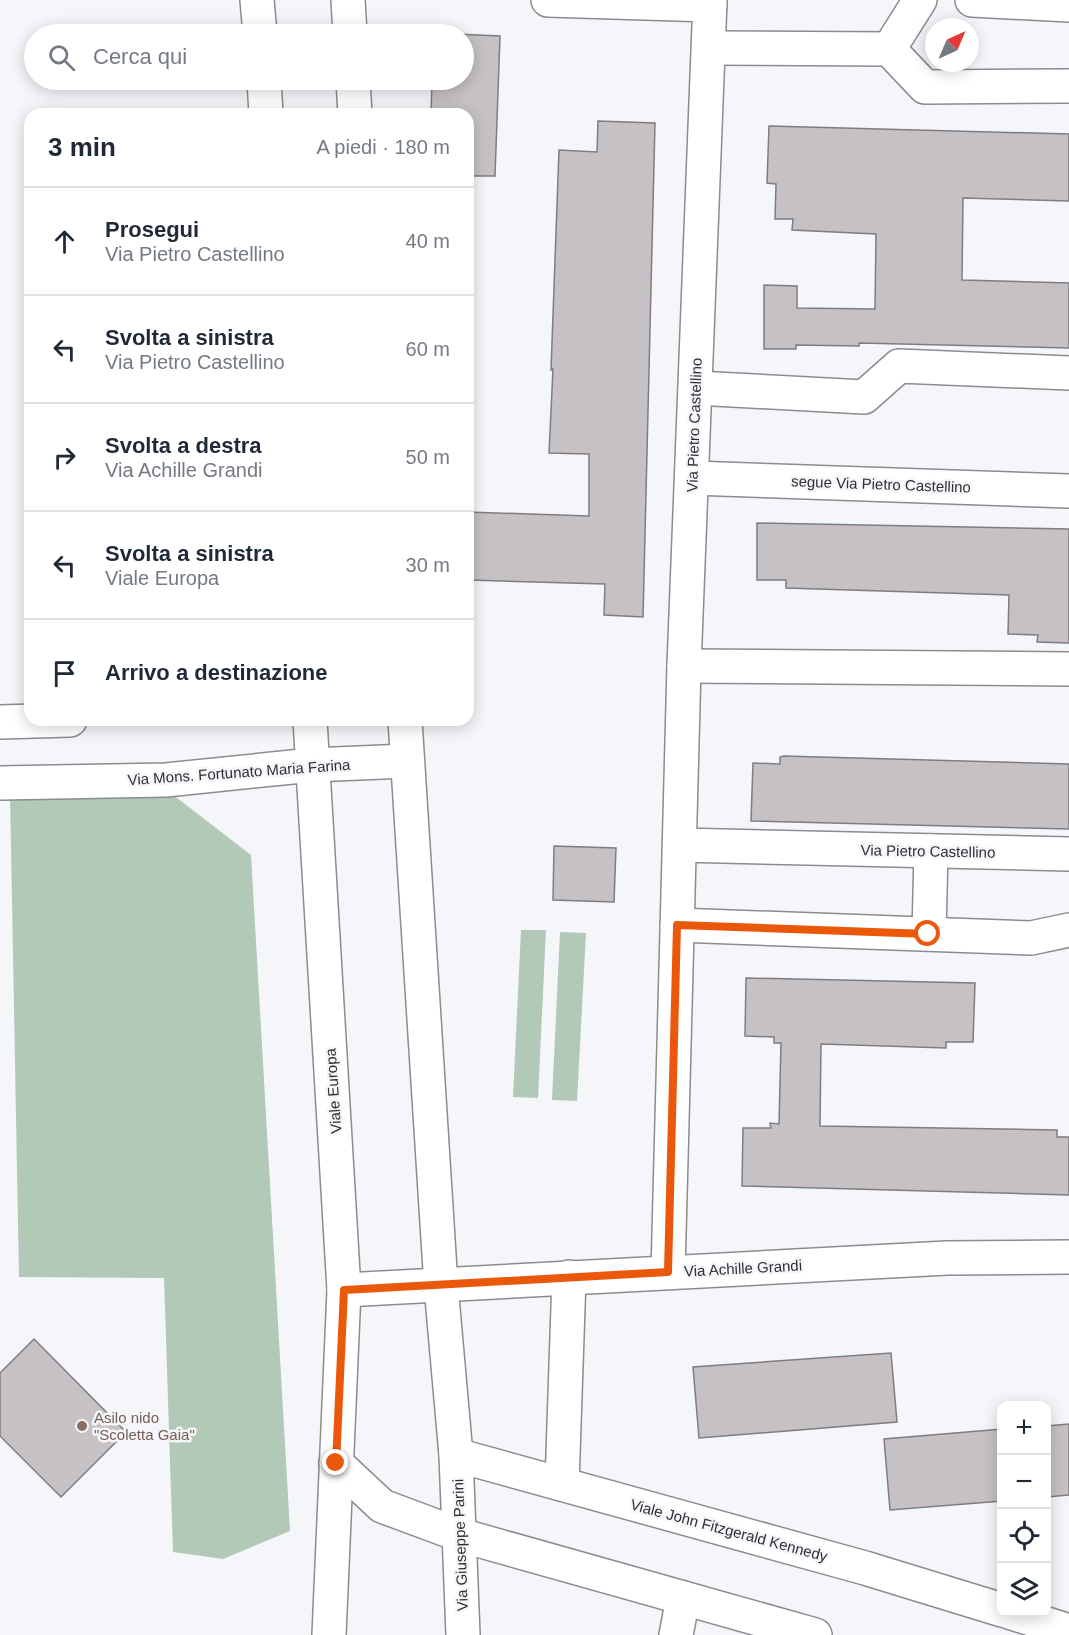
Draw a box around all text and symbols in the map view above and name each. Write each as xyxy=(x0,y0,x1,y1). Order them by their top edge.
north arrow xyxy=(925,18,979,72)
search box xyxy=(24,24,474,90)
icon: search xyxy=(45,41,78,74)
text: Cerca qui xyxy=(93,44,187,69)
text: 3 min xyxy=(48,132,116,162)
text: A piedi · 180 m xyxy=(317,136,450,158)
text: Prosegui xyxy=(105,217,199,242)
icon: ahead xyxy=(48,225,81,258)
text: 40 m xyxy=(406,230,450,252)
text: Via Pietro Castellino xyxy=(105,243,285,265)
text: Svolta a sinistra xyxy=(105,325,274,350)
icon: left xyxy=(48,333,81,366)
text: 60 m xyxy=(406,338,450,360)
text: Via Pietro Castellino xyxy=(105,351,285,373)
street label: Via Pietro Castellino xyxy=(683,357,705,493)
text: Svolta a destra xyxy=(105,433,262,458)
icon: right xyxy=(48,441,81,474)
text: 50 m xyxy=(406,446,450,468)
text: Via Achille Grandi xyxy=(105,459,263,481)
street label: segue Via Pietro Castellino xyxy=(791,472,971,496)
text: Svolta a sinistra xyxy=(105,541,274,566)
icon: left xyxy=(48,549,81,582)
text: 30 m xyxy=(406,554,450,576)
text: Viale Europa xyxy=(105,567,219,589)
icon: arrive xyxy=(48,657,81,690)
text: Arrivo a destinazione xyxy=(105,660,328,685)
street label: Via Mons. Fortunato Maria Farina xyxy=(127,756,352,788)
street label: Via Pietro Castellino xyxy=(860,841,996,861)
route start xyxy=(914,920,940,946)
street label: Viale Europa xyxy=(321,1047,344,1134)
street label: Via Achille Grandi xyxy=(684,1256,802,1280)
map controls xyxy=(997,1401,1051,1617)
button: + xyxy=(997,1401,1051,1455)
place label: Asilo nido "Scoletta Gaia" xyxy=(94,1409,195,1443)
marker: Asilo nido "Scoletta Gaia" xyxy=(75,1419,89,1433)
route end xyxy=(322,1449,348,1475)
button: − xyxy=(997,1455,1051,1509)
street label: Via Giuseppe Parini xyxy=(449,1479,471,1611)
street label: Viale John Fitzgerald Kennedy xyxy=(629,1495,830,1565)
button: locate xyxy=(997,1509,1051,1563)
button: layers xyxy=(997,1563,1051,1617)

